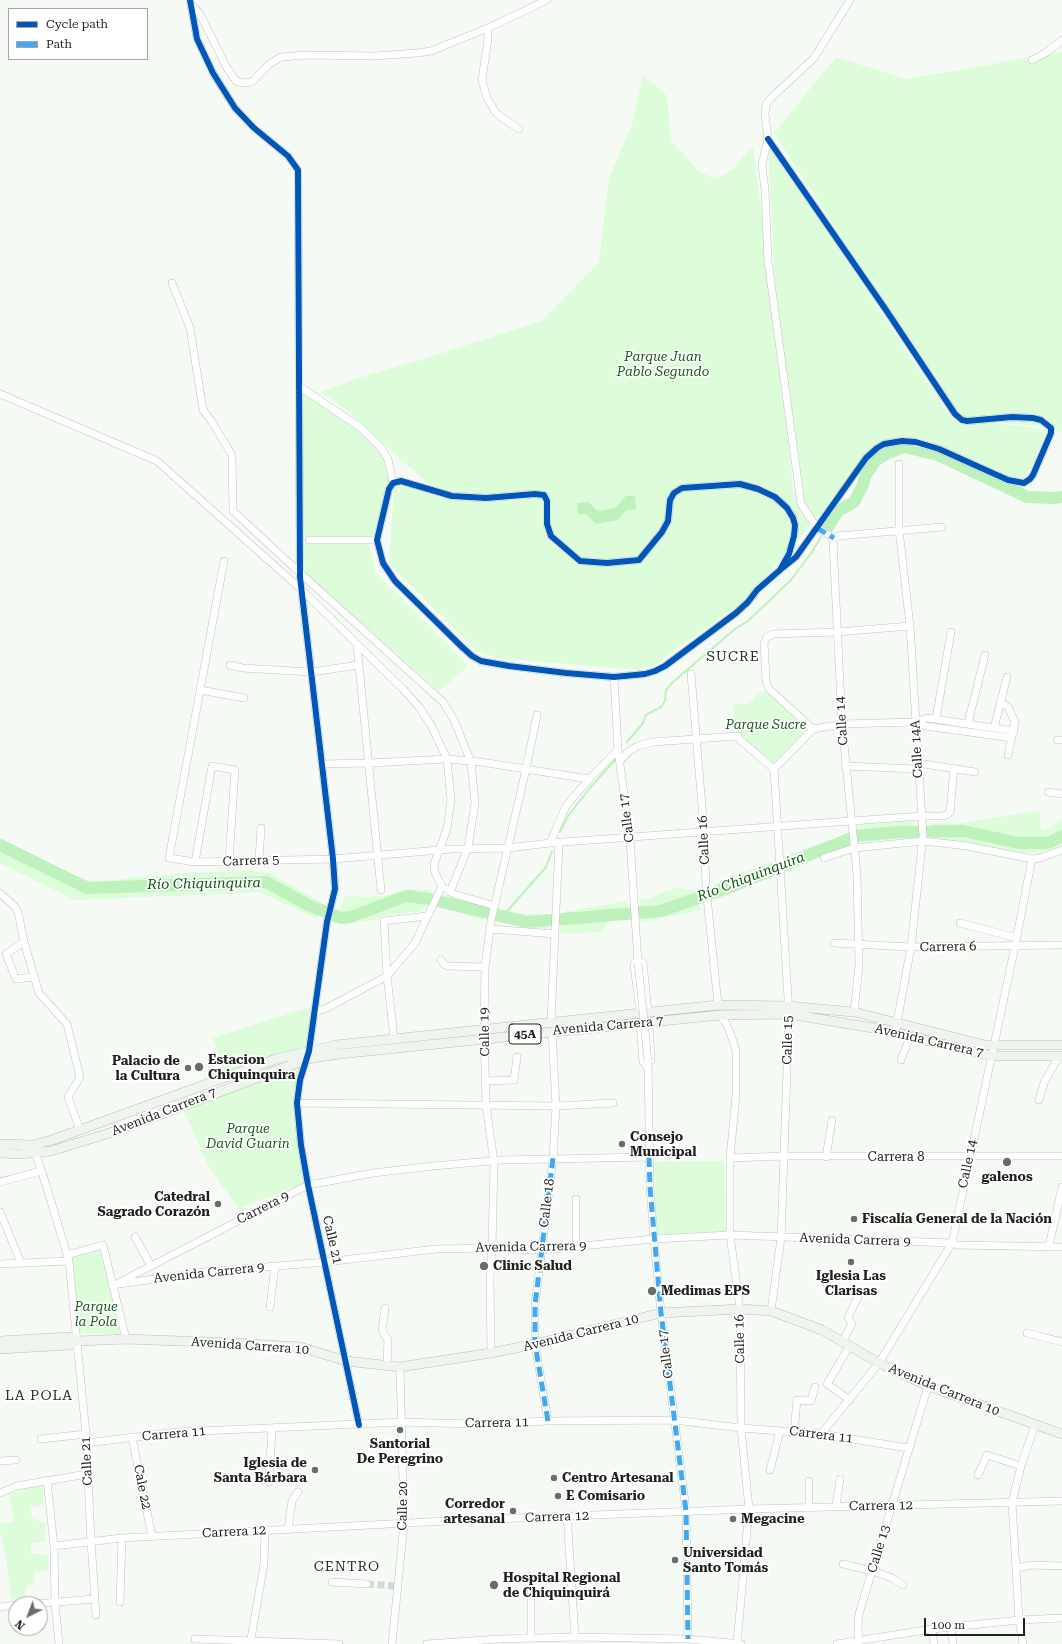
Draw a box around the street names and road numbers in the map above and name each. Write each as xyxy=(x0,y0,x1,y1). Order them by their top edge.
street label: Calle 14 xyxy=(832,696,852,746)
street label: Calle 14A xyxy=(908,719,926,779)
street label: Calle 17 xyxy=(616,793,638,843)
street label: Calle 16 xyxy=(695,815,713,865)
street label: Carrera 5 xyxy=(222,852,280,870)
street label: Carrera 6 xyxy=(919,939,977,955)
street label: Calle 19 xyxy=(477,1007,493,1057)
street label: Avenida Carrera 7 xyxy=(552,1013,664,1039)
street label: Calle 15 xyxy=(780,1015,796,1065)
street label: Avenida Carrera 7 xyxy=(873,1021,985,1061)
road number: 45A xyxy=(509,1024,541,1044)
street label: Avenida Carrera 7 xyxy=(109,1085,219,1139)
street label: Calle 14 xyxy=(955,1138,981,1190)
street label: Carrera 8 xyxy=(868,1149,924,1165)
street label: Calle 18 xyxy=(536,1178,558,1228)
street label: Carrera 9 xyxy=(234,1188,292,1228)
street label: Calle 21 xyxy=(319,1214,345,1266)
street label: Avenida Carrera 9 xyxy=(799,1230,911,1250)
street label: Avenida Carrera 9 xyxy=(475,1238,587,1256)
street label: Avenida Carrera 9 xyxy=(153,1259,265,1287)
street label: Avenida Carrera 10 xyxy=(522,1311,640,1355)
street label: Calle 16 xyxy=(732,1314,748,1364)
street label: Calle 17 xyxy=(655,1329,677,1379)
street label: Avenida Carrera 10 xyxy=(190,1334,310,1358)
street label: Avenida Carrera 10 xyxy=(886,1361,1002,1419)
street label: Carrera 11 xyxy=(465,1415,529,1431)
street label: Carrera 11 xyxy=(141,1423,207,1445)
street label: Carrera 11 xyxy=(788,1423,854,1447)
street label: Calle 21 xyxy=(78,1436,96,1486)
street label: Cale 22 xyxy=(130,1463,154,1511)
street label: Calle 20 xyxy=(395,1481,411,1531)
street label: Carrera 12 xyxy=(849,1498,913,1514)
street label: Carrera 12 xyxy=(525,1508,589,1526)
street label: Carrera 12 xyxy=(202,1523,266,1541)
street label: Calle 13 xyxy=(864,1523,894,1575)

